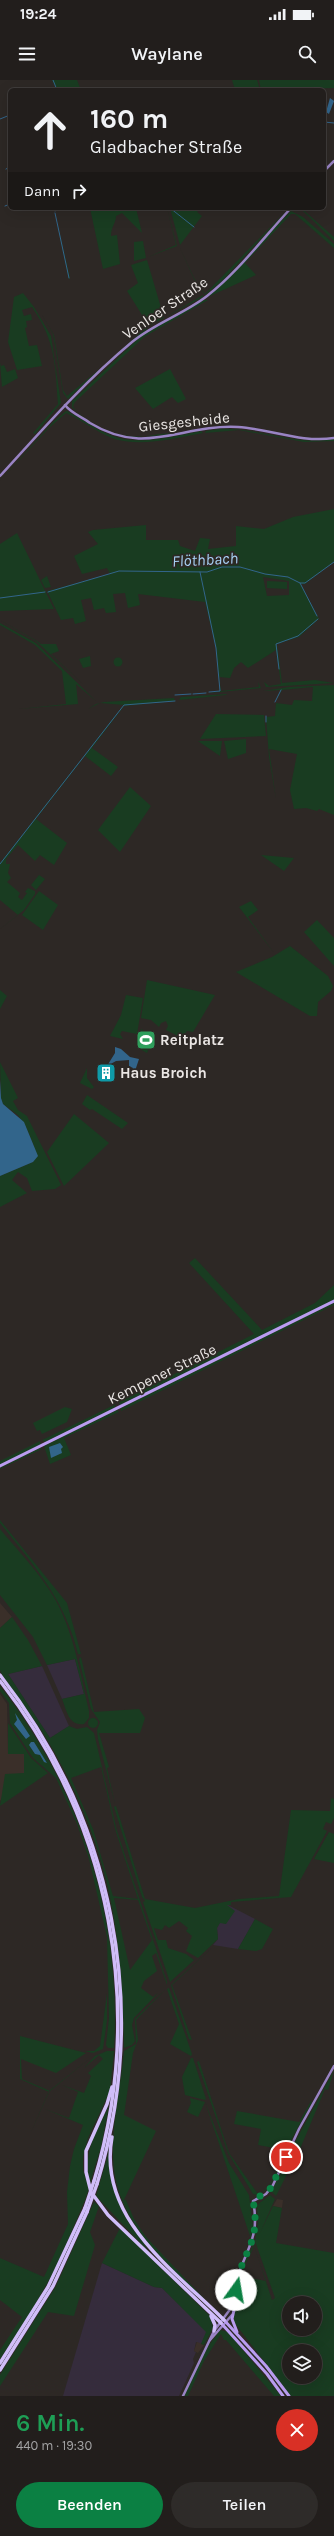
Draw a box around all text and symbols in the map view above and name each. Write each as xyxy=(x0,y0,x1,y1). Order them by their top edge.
text: 19:24 xyxy=(20,5,57,23)
icon: menu xyxy=(16,43,38,65)
text: Waylane xyxy=(131,43,203,65)
icon: search xyxy=(296,43,318,65)
text: 160 m xyxy=(90,102,168,135)
icon: ahead xyxy=(24,104,76,156)
text: Gladbacher Straße xyxy=(90,136,242,158)
icon: right xyxy=(68,180,90,202)
text: Dann xyxy=(24,182,60,200)
street label: Venloer Straße xyxy=(119,273,211,343)
street label: Giesgesheide xyxy=(138,408,230,436)
water label: Flöthbach xyxy=(171,548,239,571)
sports icon: Reitplatz xyxy=(135,1029,157,1051)
place label: Reitplatz xyxy=(160,1031,224,1049)
building icon: Haus Broich xyxy=(95,1062,117,1084)
place label: Haus Broich xyxy=(120,1064,207,1082)
street label: Kempener Straße xyxy=(105,1340,219,1408)
pin xyxy=(269,2140,303,2174)
icon: arrive xyxy=(275,2146,297,2168)
position arrow xyxy=(215,2269,257,2311)
map controls xyxy=(282,2296,322,2384)
button: sound xyxy=(282,2296,322,2336)
button: layers xyxy=(282,2344,322,2384)
text: 6 Min. xyxy=(16,2409,85,2437)
button: close xyxy=(276,2409,318,2451)
text: 440 m · 19:30 xyxy=(16,2438,92,2453)
button: Beenden xyxy=(16,2482,163,2528)
button: Teilen xyxy=(171,2482,318,2528)

